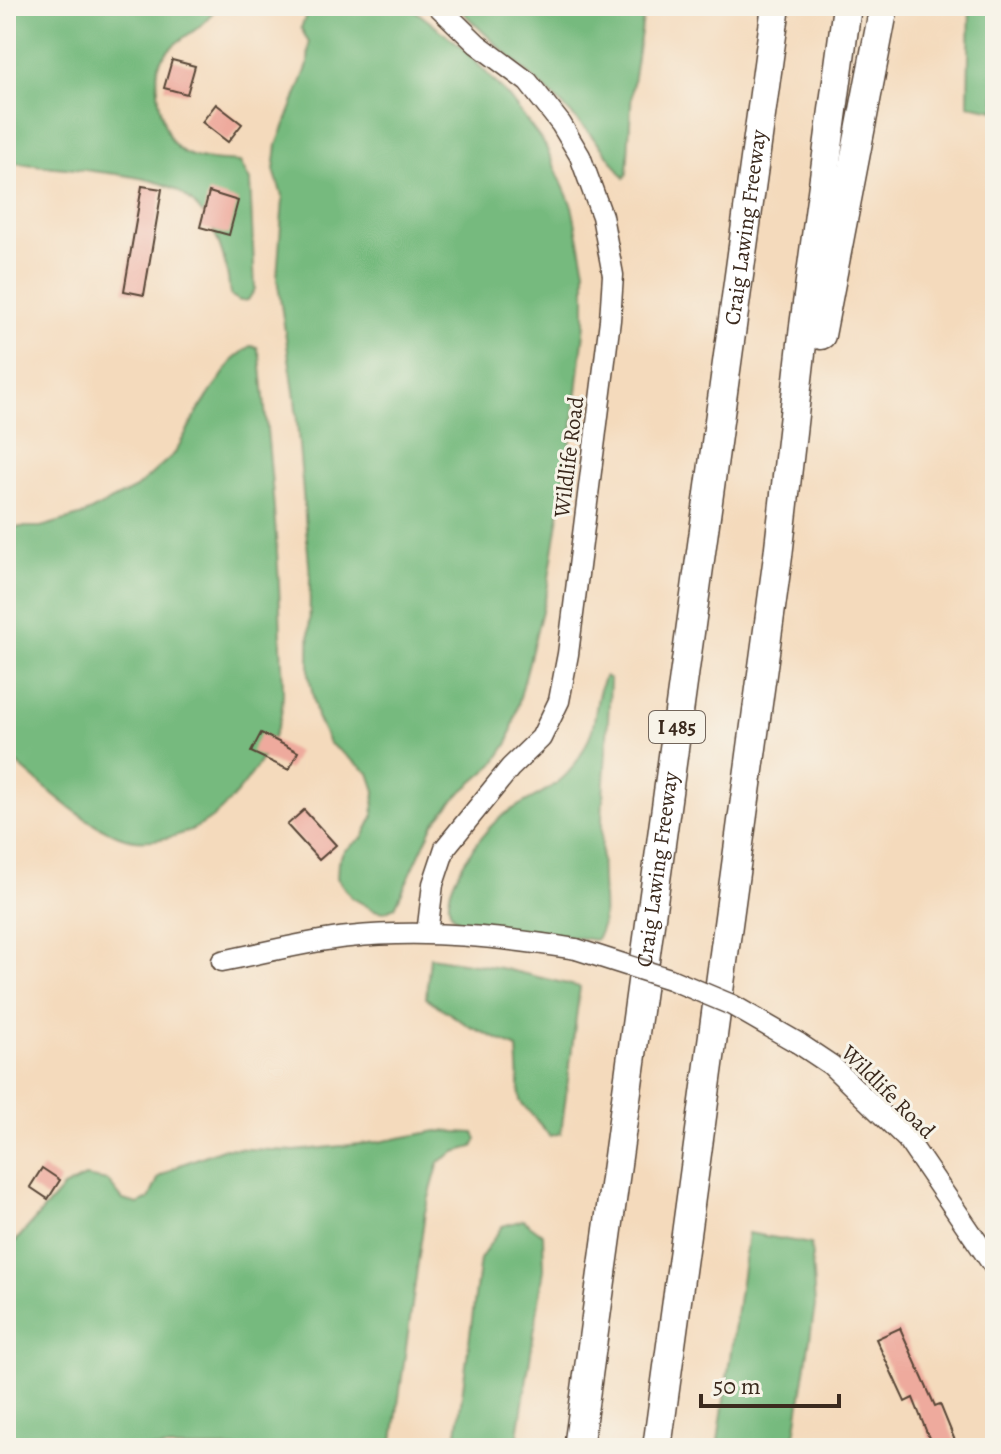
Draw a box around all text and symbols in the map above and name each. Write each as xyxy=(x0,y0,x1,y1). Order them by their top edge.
street label: Craig Lawing Freeway xyxy=(717,128,774,327)
street label: Wildlife Road xyxy=(547,395,591,520)
road number: I 485 xyxy=(649,711,705,743)
street label: Craig Lawing Freeway xyxy=(629,770,686,969)
street label: Wildlife Road xyxy=(834,1038,942,1146)
scale bar xyxy=(701,1358,839,1408)
text: 50 m xyxy=(713,1370,761,1402)

